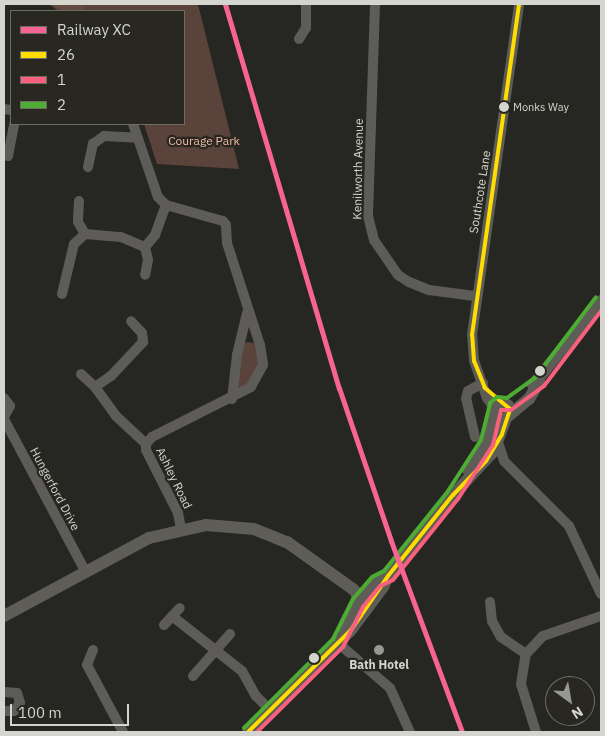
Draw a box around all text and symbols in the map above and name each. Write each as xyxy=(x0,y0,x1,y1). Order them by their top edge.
legend xyxy=(10,10,185,125)
text: Railway XC xyxy=(57,20,131,39)
text: 26 xyxy=(57,45,75,64)
text: 1 xyxy=(57,70,66,89)
text: 2 xyxy=(57,95,66,114)
place label: Monks Way xyxy=(513,100,569,114)
marker: Monks Way xyxy=(499,102,509,112)
street label: Kenilworth Avenue xyxy=(350,118,366,220)
park label: Courage Park xyxy=(168,134,240,148)
street label: Southcote Lane xyxy=(466,150,494,234)
unlabelled marker xyxy=(535,366,545,376)
street label: Hungerford Drive xyxy=(27,445,83,533)
street label: Ashley Road xyxy=(153,445,195,511)
marker: Bath Hotel xyxy=(373,644,385,656)
unlabelled marker xyxy=(309,653,319,663)
place label: Bath Hotel xyxy=(349,658,409,672)
north arrow xyxy=(545,676,595,726)
scale bar xyxy=(12,694,131,726)
text: 100 m xyxy=(18,703,62,722)
text: N xyxy=(568,703,586,723)

